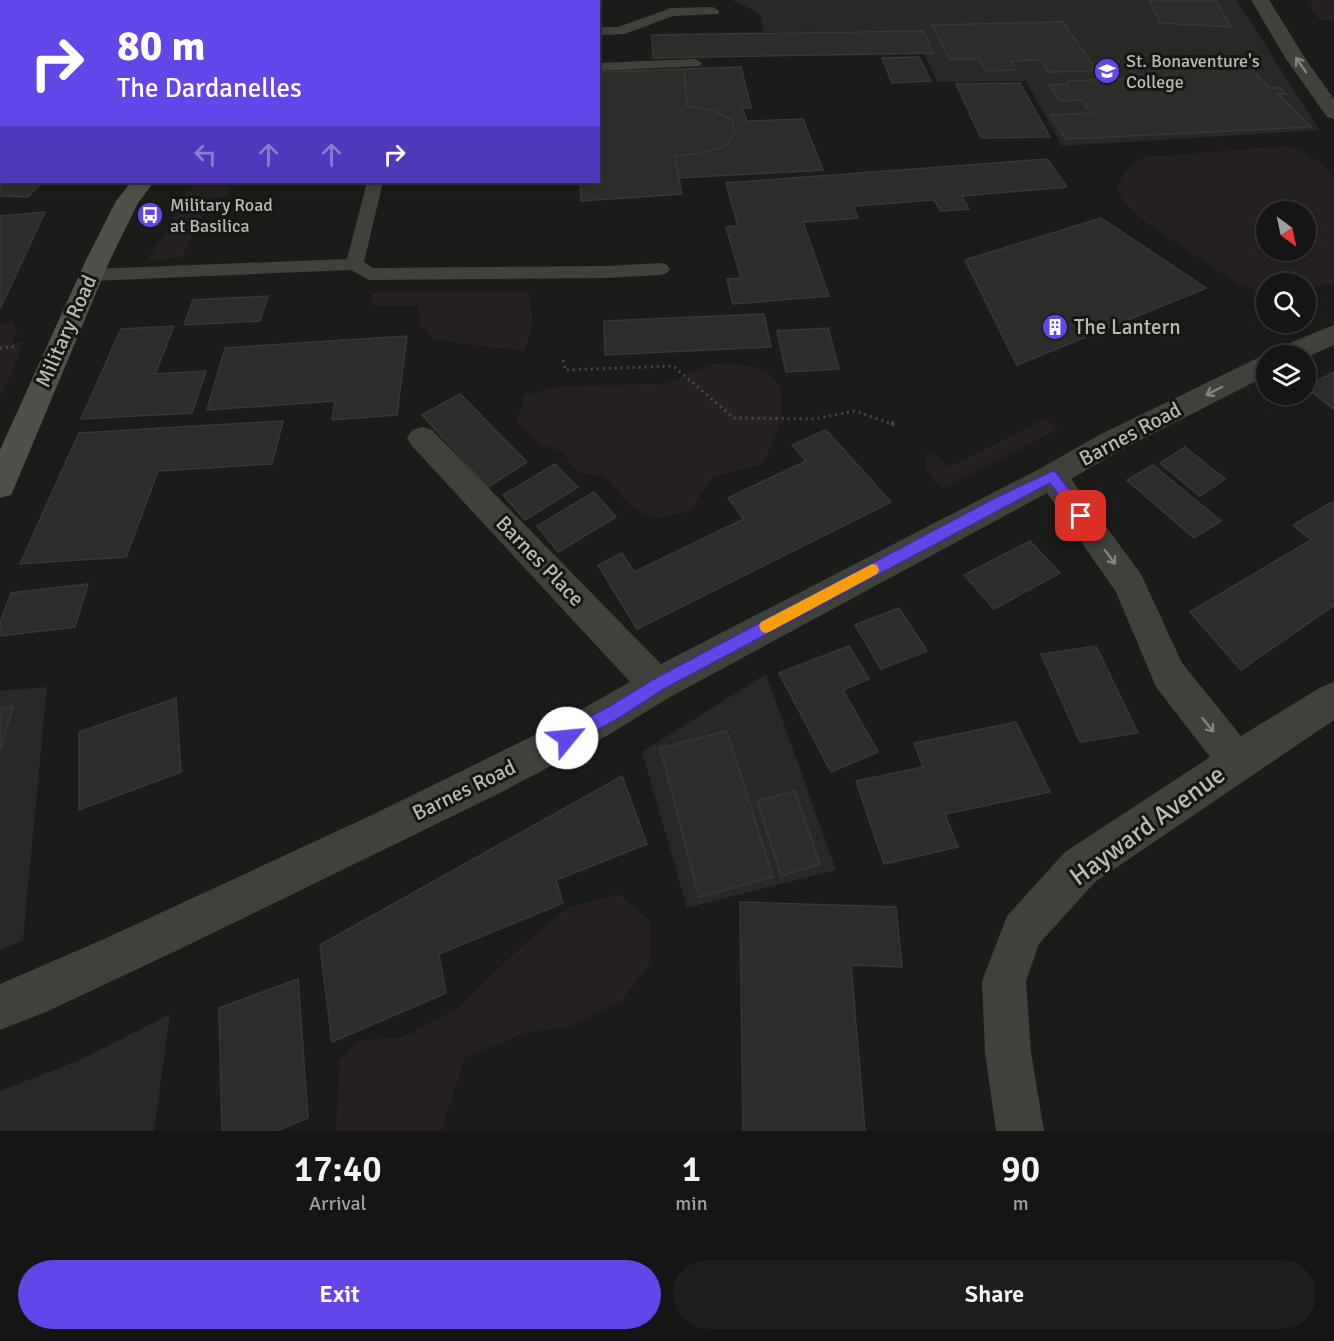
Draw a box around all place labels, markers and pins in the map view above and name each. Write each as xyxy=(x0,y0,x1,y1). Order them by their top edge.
place label: St. Bonaventure's College xyxy=(1126,50,1260,93)
school or university icon: St. Bonaventure's College xyxy=(1092,56,1122,86)
place label: Military Road at Basilica xyxy=(170,194,273,237)
bus stop icon: Military Road at Basilica xyxy=(135,200,165,230)
building icon: The Lantern xyxy=(1040,312,1070,342)
place label: The Lantern xyxy=(1074,314,1181,340)
pin xyxy=(1055,490,1106,541)

